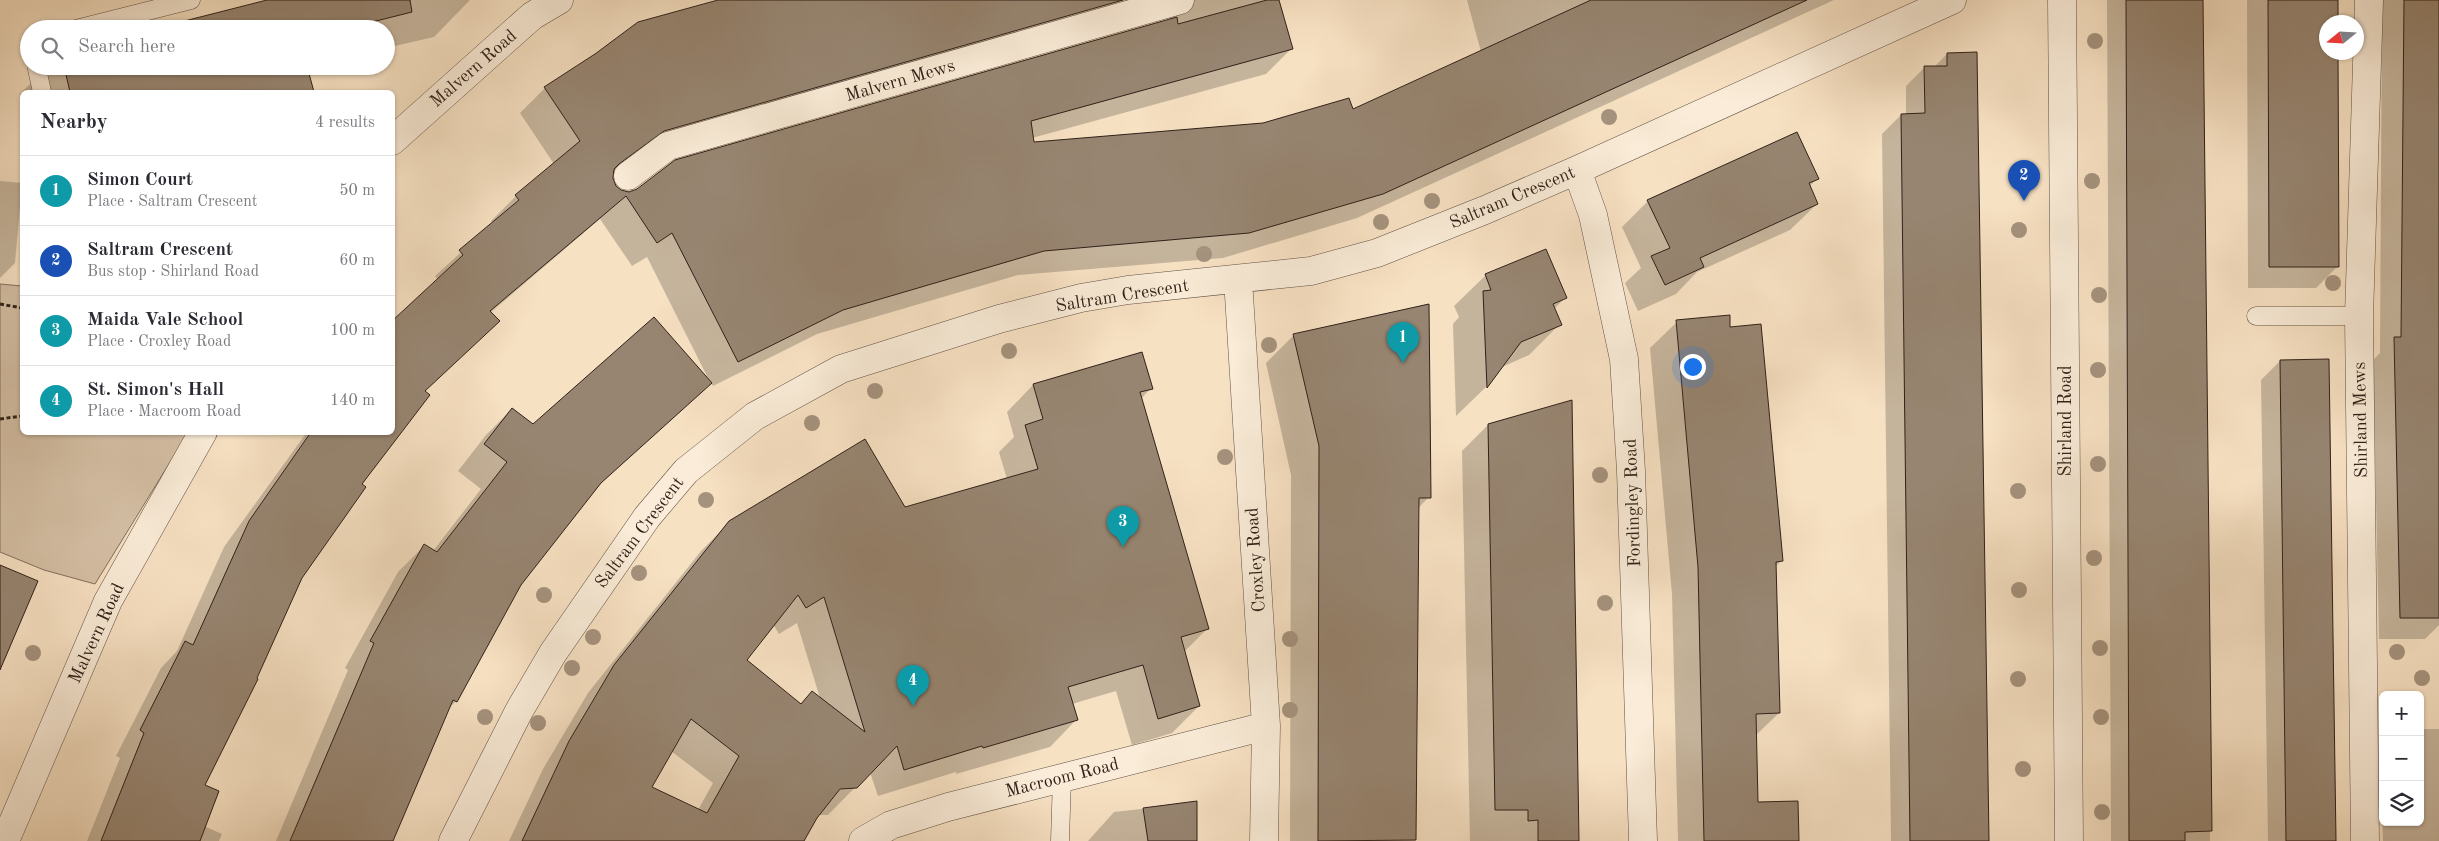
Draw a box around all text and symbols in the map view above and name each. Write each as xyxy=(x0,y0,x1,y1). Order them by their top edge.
north arrow xyxy=(2319,15,2364,60)
search box xyxy=(20,20,395,75)
street label: Malvern Road xyxy=(427,27,520,111)
icon: search xyxy=(38,34,66,62)
text: Search here xyxy=(78,38,175,57)
street label: Malvern Mews xyxy=(843,57,957,105)
text: Nearby xyxy=(40,112,108,133)
text: 4 results xyxy=(315,115,375,131)
pin: 2 xyxy=(2008,160,2040,201)
street label: Saltram Crescent xyxy=(1447,163,1578,232)
text: Simon Court xyxy=(87,171,193,190)
text: 1 xyxy=(51,183,61,199)
text: 50 m xyxy=(339,183,375,199)
text: Place · Saltram Crescent xyxy=(87,194,257,210)
text: Saltram Crescent xyxy=(87,241,233,260)
text: 2 xyxy=(51,253,61,269)
text: 60 m xyxy=(339,253,375,269)
text: Bus stop · Shirland Road xyxy=(87,264,259,280)
street label: Saltram Crescent xyxy=(1054,277,1190,315)
text: Maida Vale School xyxy=(87,311,243,330)
pin: 1 xyxy=(1387,322,1419,363)
text: 3 xyxy=(51,323,61,339)
text: 100 m xyxy=(330,323,375,339)
text: Place · Croxley Road xyxy=(87,334,231,350)
your location xyxy=(1680,354,1706,380)
street label: Shirland Mews xyxy=(2351,362,2371,478)
street label: Shirland Road xyxy=(2057,365,2075,477)
text: St. Simon's Hall xyxy=(87,381,224,400)
text: 4 xyxy=(51,393,61,409)
text: 140 m xyxy=(330,393,375,409)
text: Place · Macroom Road xyxy=(87,404,241,420)
street label: Fordingley Road xyxy=(1622,438,1644,568)
street label: Saltram Crescent xyxy=(592,473,687,592)
pin: 3 xyxy=(1107,506,1139,547)
street label: Croxley Road xyxy=(1243,507,1269,613)
street label: Malvern Road xyxy=(66,581,128,686)
pin: 4 xyxy=(897,665,929,706)
map controls xyxy=(2379,691,2424,826)
button: + xyxy=(2379,691,2424,736)
button: − xyxy=(2379,736,2424,781)
street label: Macroom Road xyxy=(1004,755,1121,801)
button: layers xyxy=(2379,781,2424,826)

